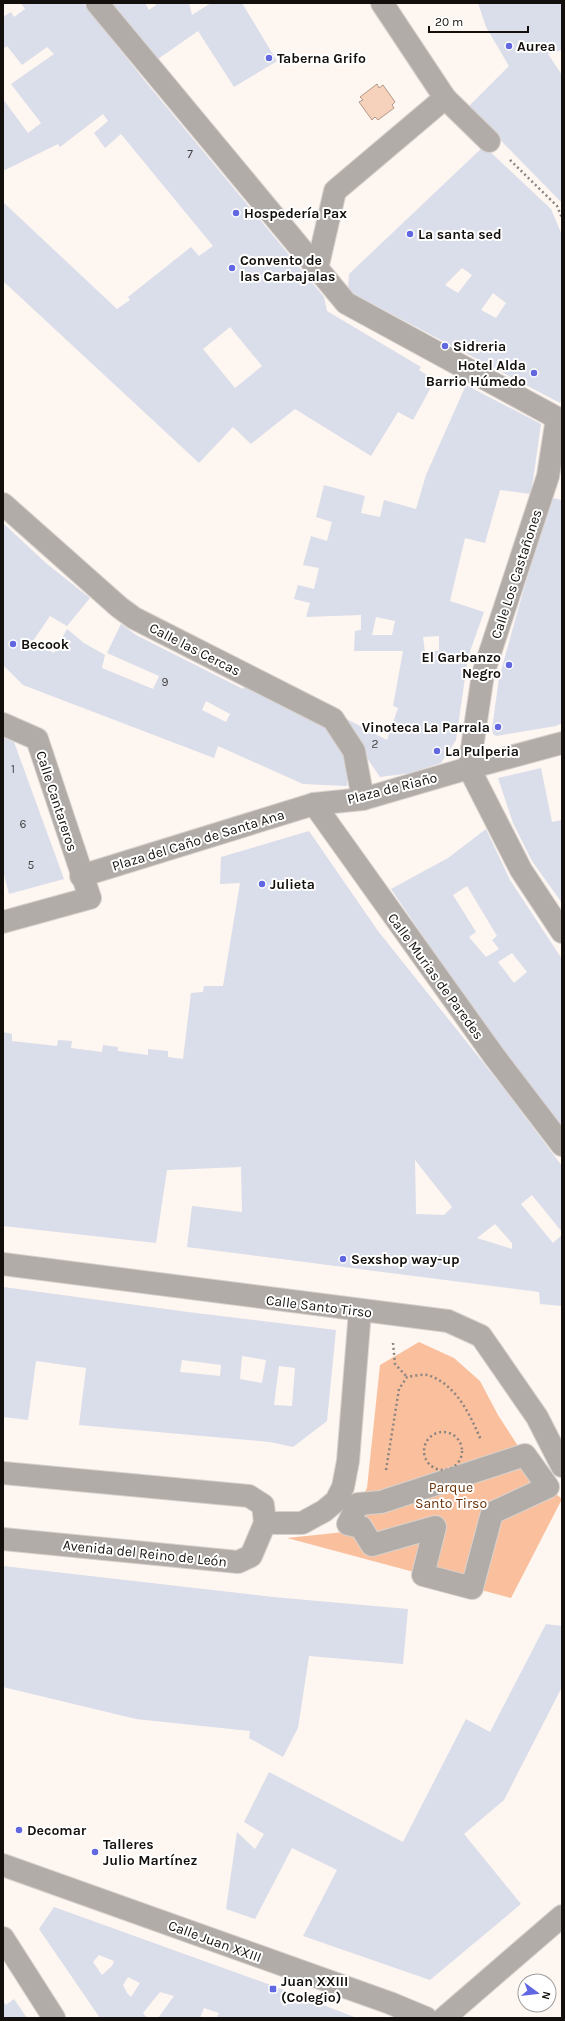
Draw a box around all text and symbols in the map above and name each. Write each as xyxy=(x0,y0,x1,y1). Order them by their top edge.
scale bar xyxy=(429,8,528,34)
text: 20 m xyxy=(435,15,463,29)
place label: Aurea xyxy=(517,38,556,55)
marker: Aurea xyxy=(504,41,514,51)
place label: Taberna Grifo xyxy=(277,50,366,67)
marker: Taberna Grifo xyxy=(264,53,274,63)
house number: 7 xyxy=(187,147,193,161)
place label: Hospedería Pax xyxy=(244,205,347,222)
marker: Hospedería Pax xyxy=(231,208,241,218)
place label: La santa sed xyxy=(418,226,502,243)
marker: La santa sed xyxy=(405,229,415,239)
place label: Convento de las Carbajalas xyxy=(240,252,335,285)
marker: Convento de las Carbajalas xyxy=(227,263,237,273)
place label: Sidreria xyxy=(453,338,506,355)
marker: Sidreria xyxy=(440,341,450,351)
place label: Hotel Alda Barrio Húmedo xyxy=(426,357,526,390)
marker: Hotel Alda Barrio Húmedo xyxy=(529,368,539,378)
street label: Calle Los Castañones xyxy=(487,507,545,641)
street label: Calle las Cercas xyxy=(146,619,243,680)
place label: Becook xyxy=(21,636,70,653)
marker: Becook xyxy=(8,639,18,649)
place label: El Garbanzo Negro xyxy=(421,649,501,682)
marker: El Garbanzo Negro xyxy=(504,660,514,670)
house number: 9 xyxy=(162,675,169,689)
place label: Vinoteca La Parrala xyxy=(362,719,490,736)
marker: Vinoteca La Parrala xyxy=(493,722,503,732)
house number: 2 xyxy=(372,737,379,751)
place label: La Pulperia xyxy=(445,743,519,760)
marker: La Pulperia xyxy=(432,746,442,756)
street label: Calle Cantareros xyxy=(32,749,81,854)
house number: 1 xyxy=(11,762,15,776)
street label: Plaza de Riaño xyxy=(345,769,439,808)
street label: Plaza del Caño de Santa Ana xyxy=(110,806,286,875)
house number: 6 xyxy=(20,817,27,831)
house number: 5 xyxy=(28,858,35,872)
place label: Julieta xyxy=(270,876,315,893)
marker: Julieta xyxy=(257,879,267,889)
street label: Calle Murias de Paredes xyxy=(384,910,487,1043)
place label: Sexshop way-up xyxy=(351,1251,460,1268)
marker: Sexshop way-up xyxy=(338,1254,348,1264)
street label: Calle Santo Tirso xyxy=(265,1292,373,1321)
park label: Parque Santo Tirso xyxy=(415,1479,487,1512)
street label: Avenida del Reino de León xyxy=(62,1536,228,1571)
place label: Decomar xyxy=(27,1822,87,1839)
marker: Decomar xyxy=(14,1825,24,1835)
place label: Talleres Julio Martínez xyxy=(103,1836,197,1869)
marker: Talleres Julio Martínez xyxy=(90,1847,100,1857)
street label: Calle Juan XXIII xyxy=(166,1917,264,1966)
place label: Juan XXIII (Colegio) xyxy=(281,1973,348,2006)
north arrow xyxy=(517,1973,557,2013)
marker: Juan XXIII (Colegio) xyxy=(268,1984,278,1994)
text: N xyxy=(539,1990,553,2001)

